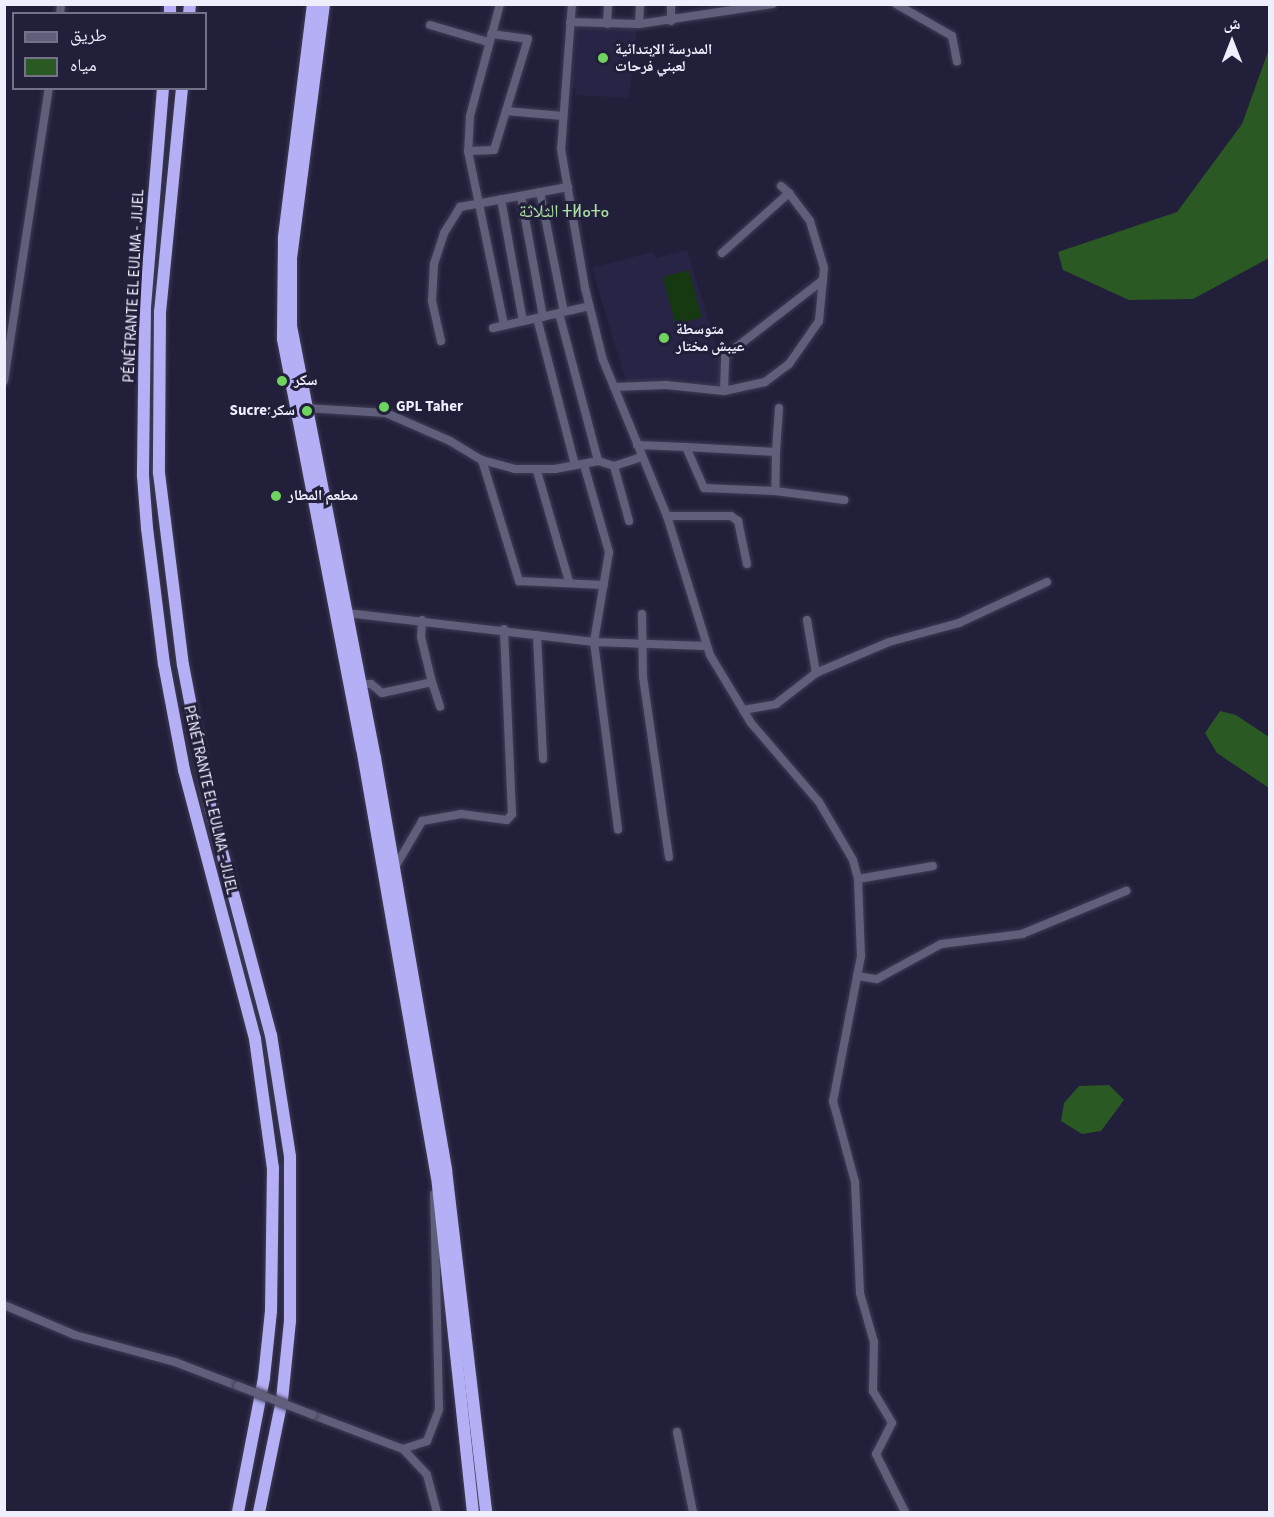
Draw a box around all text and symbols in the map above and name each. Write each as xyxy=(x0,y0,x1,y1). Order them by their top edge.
legend xyxy=(12,12,207,90)
north arrow xyxy=(1202,12,1262,72)
text: ش xyxy=(1224,13,1240,35)
text: طريق xyxy=(70,23,107,48)
place label: المدرسة الإبتدائية لعبني فرحات xyxy=(615,40,712,75)
marker: المدرسة الإبتدائية لعبني فرحات xyxy=(596,51,610,65)
text: مياه xyxy=(70,53,97,78)
street label: PÉNÉTRANTE EL EULMA - JIJEL xyxy=(120,189,148,383)
district label: الثلاثة ⵜⵍⴰⵜⴰ xyxy=(519,201,609,223)
place label: متوسطة عيبش مختار xyxy=(676,320,744,355)
marker: متوسطة عيبش مختار xyxy=(657,331,671,345)
place label: سكر xyxy=(294,372,317,390)
marker: سكر xyxy=(275,374,289,388)
place label: GPL Taher xyxy=(396,398,463,416)
marker: GPL Taher xyxy=(377,400,391,414)
place label: Sucre;سكر xyxy=(230,402,295,420)
marker: Sucre;سكر xyxy=(300,404,314,418)
place label: مطعم المطار xyxy=(288,487,358,505)
marker: مطعم المطار xyxy=(269,489,283,503)
street label: PÉNÉTRANTE EL EULMA - JIJEL xyxy=(179,704,241,896)

